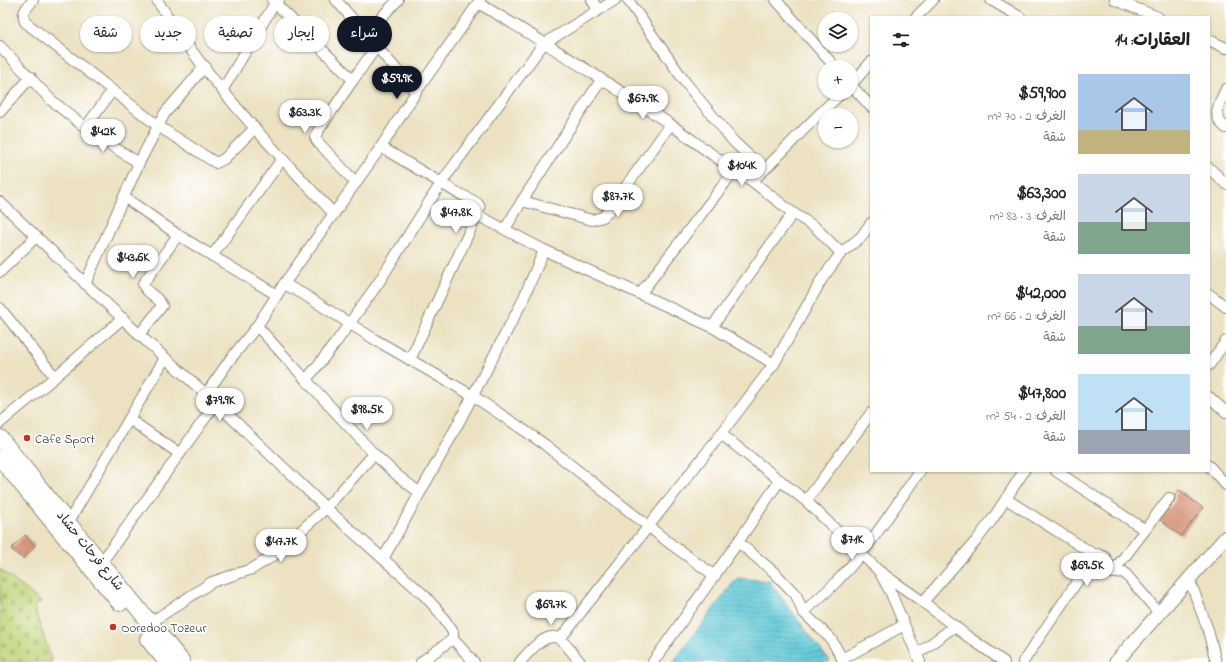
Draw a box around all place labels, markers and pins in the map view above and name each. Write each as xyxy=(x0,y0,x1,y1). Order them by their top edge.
pin: $59.9K xyxy=(364,66,430,100)
pin: $67.9K xyxy=(610,86,676,120)
pin: $63.3K xyxy=(272,100,338,134)
pin: $42K xyxy=(79,119,127,153)
pin: $104K xyxy=(714,153,770,187)
pin: $87.7K xyxy=(585,184,651,218)
pin: $47.8K xyxy=(423,200,489,234)
pin: $43.6K xyxy=(100,245,166,279)
pin: $79.9K xyxy=(187,388,253,422)
pin: $98.5K xyxy=(334,397,400,431)
place label: Cafe Sport xyxy=(35,430,95,449)
marker: Cafe Sport xyxy=(22,433,32,443)
pin: $71K xyxy=(828,527,876,561)
pin: $47.7K xyxy=(248,529,314,563)
pin: $69.5K xyxy=(1054,553,1120,587)
pin: $69.7K xyxy=(518,592,584,626)
place label: Ooredoo Tozeur xyxy=(121,619,208,638)
marker: Ooredoo Tozeur xyxy=(108,622,118,632)

